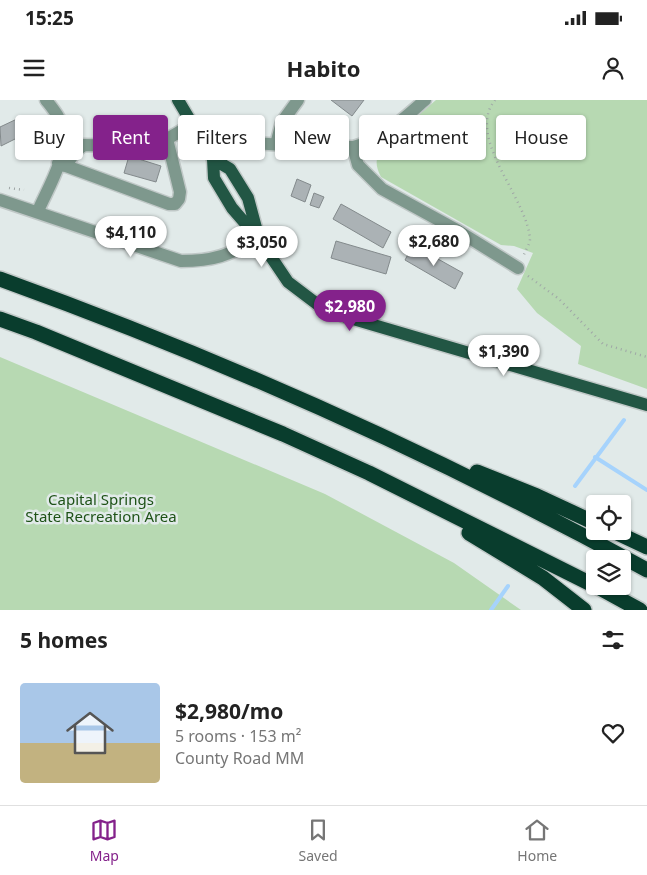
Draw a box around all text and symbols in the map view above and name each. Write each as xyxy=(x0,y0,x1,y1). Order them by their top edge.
text: 15:25 xyxy=(25,5,74,31)
text: Habito xyxy=(287,53,360,83)
icon: menu xyxy=(20,54,48,82)
icon: person xyxy=(599,54,627,82)
chip: Buy xyxy=(15,115,83,160)
chip: Rent xyxy=(93,115,168,160)
chip: Filters xyxy=(178,115,265,160)
chip: New xyxy=(275,115,349,160)
chip: Apartment xyxy=(359,115,486,160)
chip: House xyxy=(496,115,586,160)
pin: $4,110 xyxy=(90,216,172,258)
text: $4,110 xyxy=(106,221,156,243)
pin: $2,680 xyxy=(393,224,475,267)
pin: $3,050 xyxy=(221,226,303,268)
text: $2,680 xyxy=(409,230,459,252)
text: $3,050 xyxy=(237,231,287,253)
pin: $2,980 xyxy=(309,290,391,332)
text: $2,980 xyxy=(325,295,375,317)
pin: $1,390 xyxy=(463,334,545,377)
text: $1,390 xyxy=(479,340,529,362)
park label: Capital Springs State Recreation Area xyxy=(25,489,177,526)
map controls xyxy=(586,495,631,595)
button: locate xyxy=(586,495,631,540)
button: layers xyxy=(586,550,631,595)
text: 5 homes xyxy=(20,626,108,654)
icon: filters xyxy=(599,626,627,654)
text: $2,980/mo xyxy=(175,697,283,725)
icon: home xyxy=(60,703,120,763)
icon: heart xyxy=(599,719,627,747)
text: 5 rooms · 153 m² xyxy=(175,725,301,747)
text: County Road MM xyxy=(175,747,304,769)
tab: Map xyxy=(90,816,119,865)
tab: Saved xyxy=(299,816,338,865)
tab: Home xyxy=(517,816,557,865)

